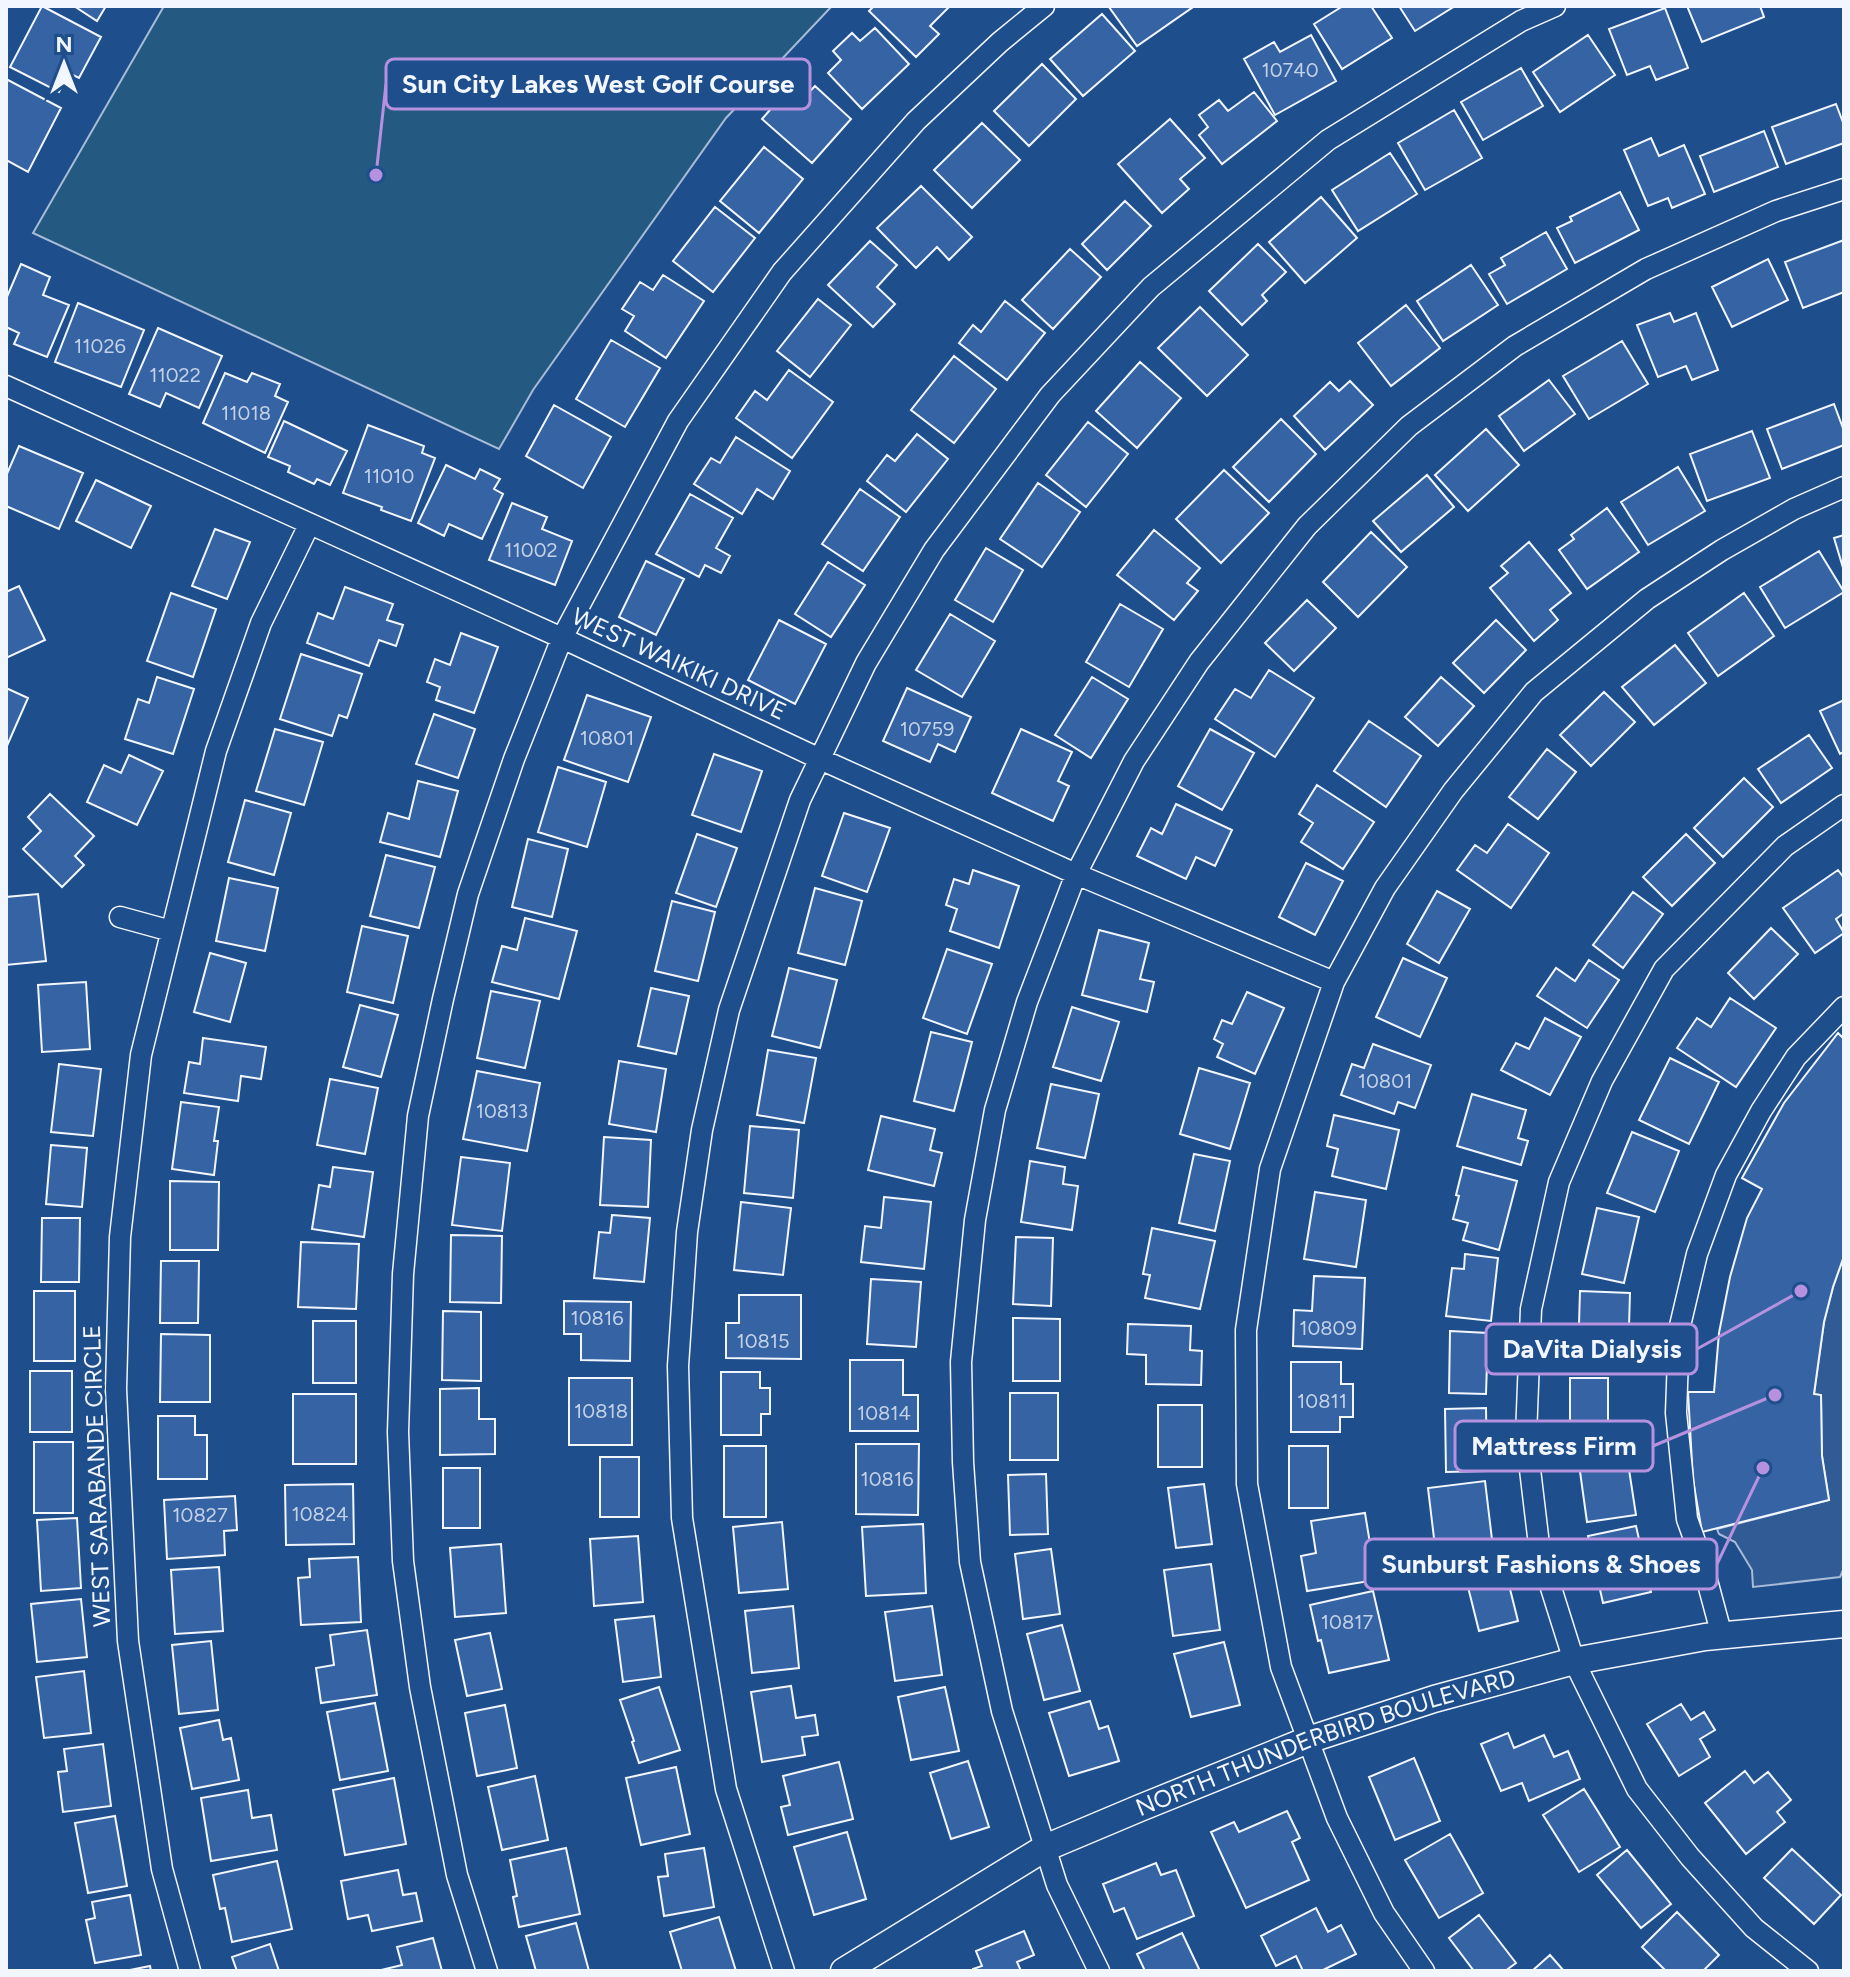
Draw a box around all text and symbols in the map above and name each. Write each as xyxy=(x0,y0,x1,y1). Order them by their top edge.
north arrow xyxy=(24,24,104,104)
text: N xyxy=(55,31,73,58)
house number: 10740 xyxy=(1261,58,1319,82)
callout: Sun City Lakes West Golf Course xyxy=(386,59,810,109)
text: Sun City Lakes West Golf Course xyxy=(402,68,794,100)
house number: 11026 xyxy=(74,334,126,358)
house number: 11022 xyxy=(149,363,201,387)
house number: 11018 xyxy=(221,401,271,425)
house number: 11010 xyxy=(364,464,414,488)
house number: 11002 xyxy=(504,538,558,562)
street label: WEST WAIKIKI DRIVE xyxy=(567,601,791,726)
house number: 10759 xyxy=(900,717,954,741)
house number: 10801 xyxy=(580,726,634,750)
house number: 10801 xyxy=(1358,1069,1412,1093)
house number: 10813 xyxy=(476,1099,528,1123)
house number: 10816 xyxy=(571,1306,623,1330)
house number: 10809 xyxy=(1299,1316,1357,1340)
street label: WEST SARABANDE CIRCLE xyxy=(77,1324,116,1628)
callout: DaVita Dialysis xyxy=(1486,1324,1697,1374)
house number: 10815 xyxy=(736,1329,790,1353)
text: DaVita Dialysis xyxy=(1502,1333,1682,1365)
house number: 10811 xyxy=(1297,1389,1347,1413)
house number: 10818 xyxy=(574,1399,628,1423)
house number: 10814 xyxy=(857,1401,911,1425)
callout: Mattress Firm xyxy=(1455,1421,1653,1471)
text: Mattress Firm xyxy=(1471,1430,1637,1462)
house number: 10816 xyxy=(861,1467,913,1491)
house number: 10824 xyxy=(292,1502,348,1526)
house number: 10827 xyxy=(172,1503,228,1527)
callout: Sunburst Fashions & Shoes xyxy=(1365,1539,1717,1589)
text: Sunburst Fashions & Shoes xyxy=(1381,1548,1701,1580)
house number: 10817 xyxy=(1321,1610,1373,1634)
street label: NORTH THUNDERBIRD BOULEVARD xyxy=(1131,1663,1519,1822)

